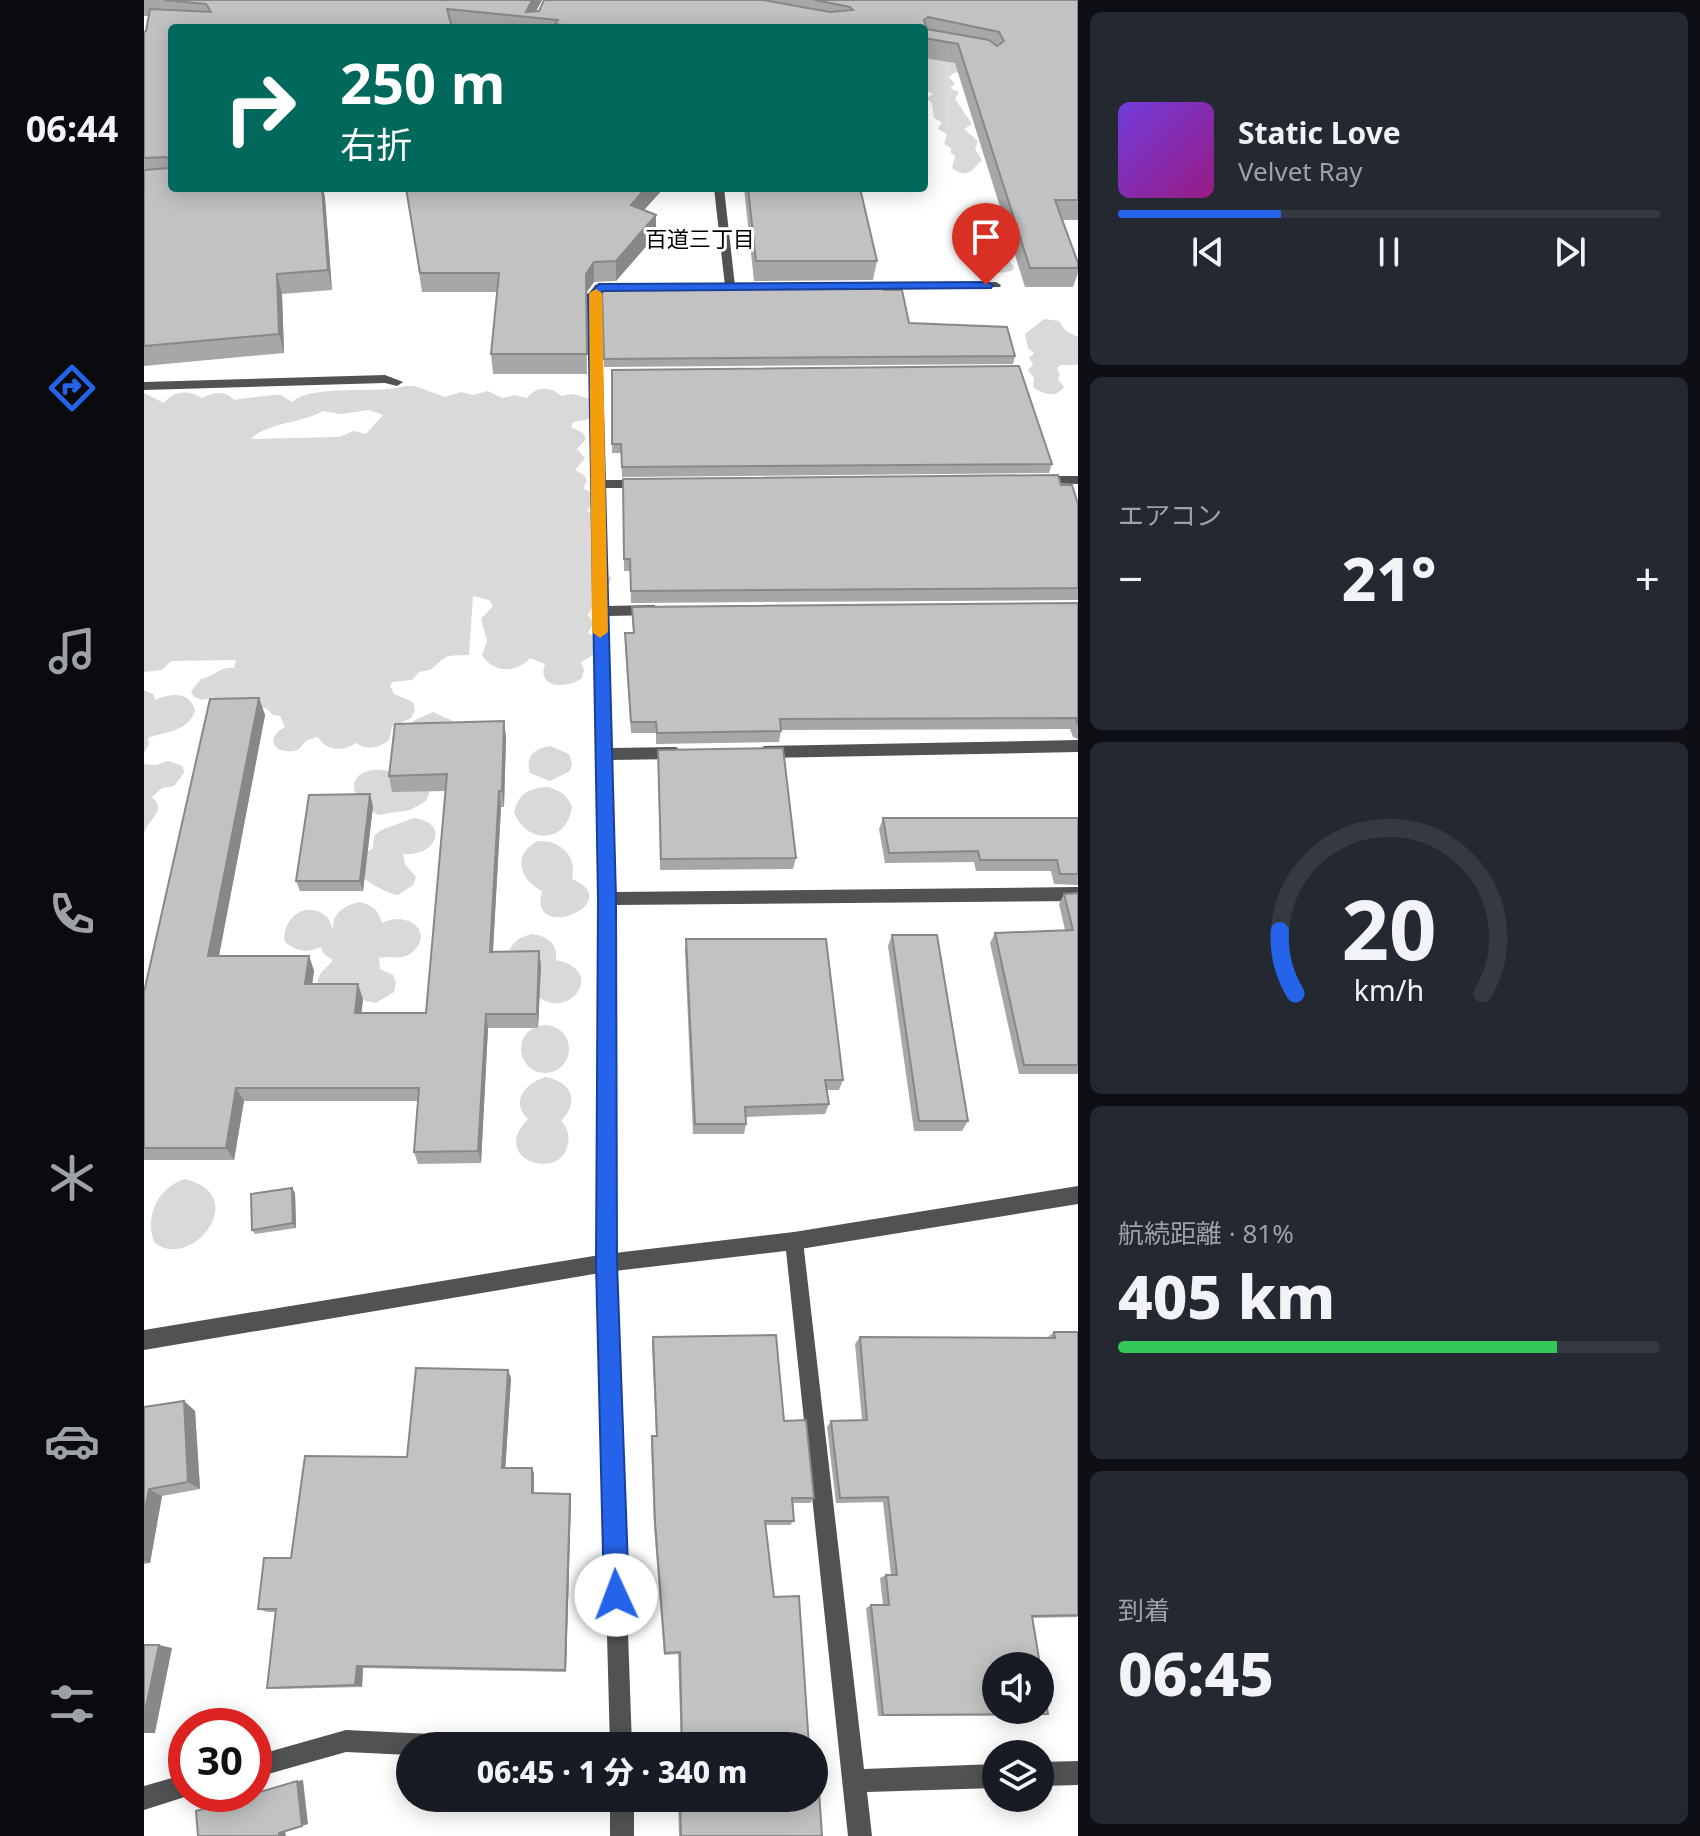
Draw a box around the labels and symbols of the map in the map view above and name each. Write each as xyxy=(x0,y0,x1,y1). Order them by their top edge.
pin xyxy=(952,203,1020,285)
district label: 百道三丁目 xyxy=(645,223,755,253)
position arrow xyxy=(574,1553,658,1637)
speed limit sign: 30 xyxy=(168,1708,272,1812)

